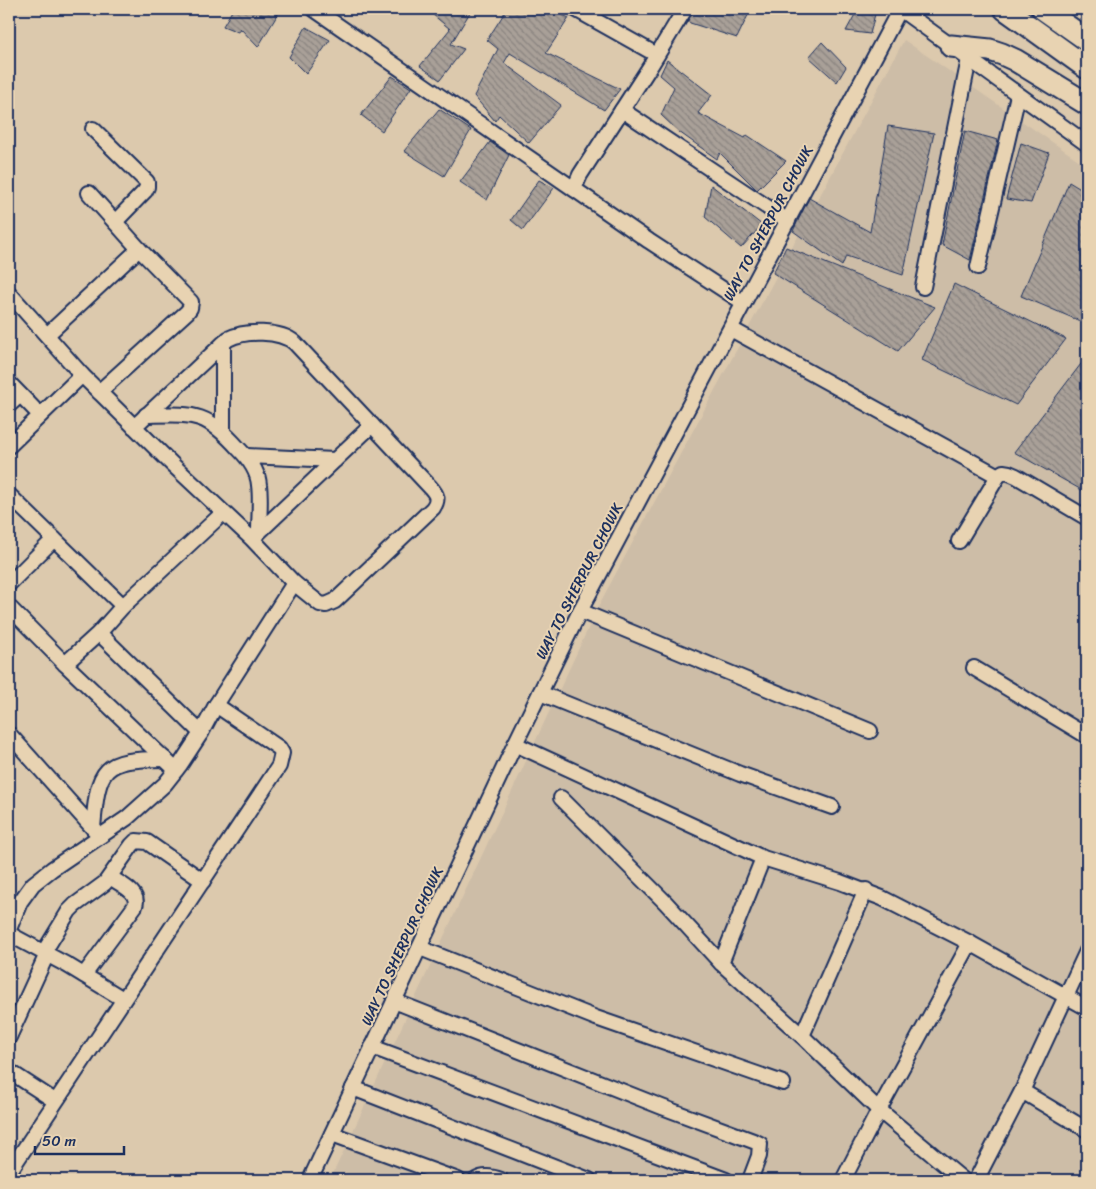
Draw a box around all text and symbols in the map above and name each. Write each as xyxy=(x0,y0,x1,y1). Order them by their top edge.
street label: WAY TO SHERPUR CHOWK xyxy=(716,141,820,305)
street label: WAY TO SHERPUR CHOWK xyxy=(528,498,630,664)
street label: WAY TO SHERPUR CHOWK xyxy=(354,862,450,1030)
scale bar xyxy=(35,1124,124,1156)
text: 50 m xyxy=(42,1128,77,1154)

